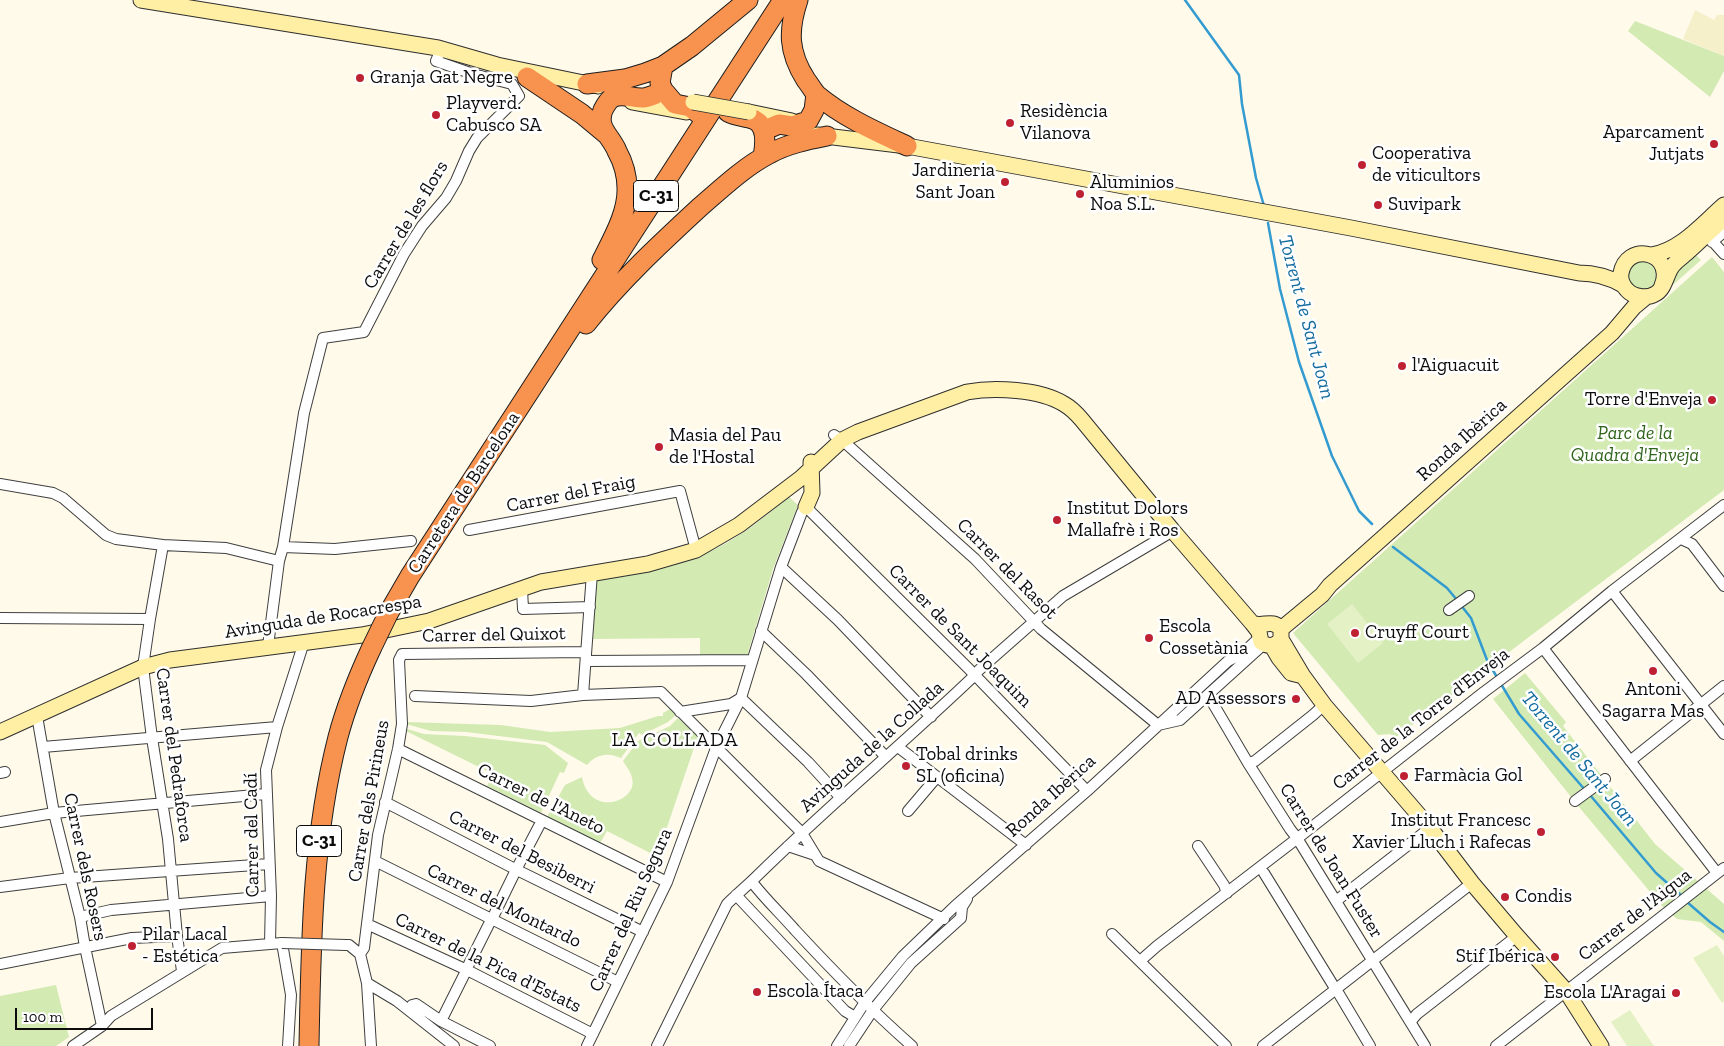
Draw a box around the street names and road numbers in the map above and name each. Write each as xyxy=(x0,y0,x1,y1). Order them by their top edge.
street label: Carrer de les flors xyxy=(359,157,453,293)
road number: C-31 xyxy=(634,180,678,212)
street label: Ronda Ibèrica xyxy=(1413,394,1511,486)
street label: Carretera de Barcelona xyxy=(403,408,525,578)
street label: Carrer del Fraig xyxy=(505,470,637,518)
street label: Carrer del Rasot xyxy=(952,514,1062,624)
street label: Carrer de Sant Joaquim xyxy=(884,560,1036,712)
street label: Avinguda de Rocacrespa xyxy=(223,590,423,644)
street label: Carrer del Quixot xyxy=(422,622,566,648)
street label: Carrer de la Torre d'Enveja xyxy=(1328,643,1514,795)
street label: Carrer del Pedraforca xyxy=(150,666,198,844)
street label: Avinguda de la Collada xyxy=(795,676,949,818)
street label: Carrer dels Pirineus xyxy=(344,718,394,884)
street label: Ronda Ibèrica xyxy=(1002,750,1100,842)
street label: Carrer de l'Aneto xyxy=(474,758,608,840)
street label: Carrer del Cadí xyxy=(240,773,264,897)
street label: Carrer de Joan Fuster xyxy=(1274,779,1388,943)
street label: Carrer dels Rosers xyxy=(58,791,112,943)
street label: Carrer del Besiberri xyxy=(445,805,599,899)
street label: Carrer del Riu Segura xyxy=(585,825,677,995)
road number: C-31 xyxy=(296,826,342,856)
street label: Carrer del Montardo xyxy=(423,859,585,953)
street label: Carrer de l'Aigua xyxy=(1574,864,1696,966)
street label: Carrer de la Pica d'Estats xyxy=(391,908,585,1018)

